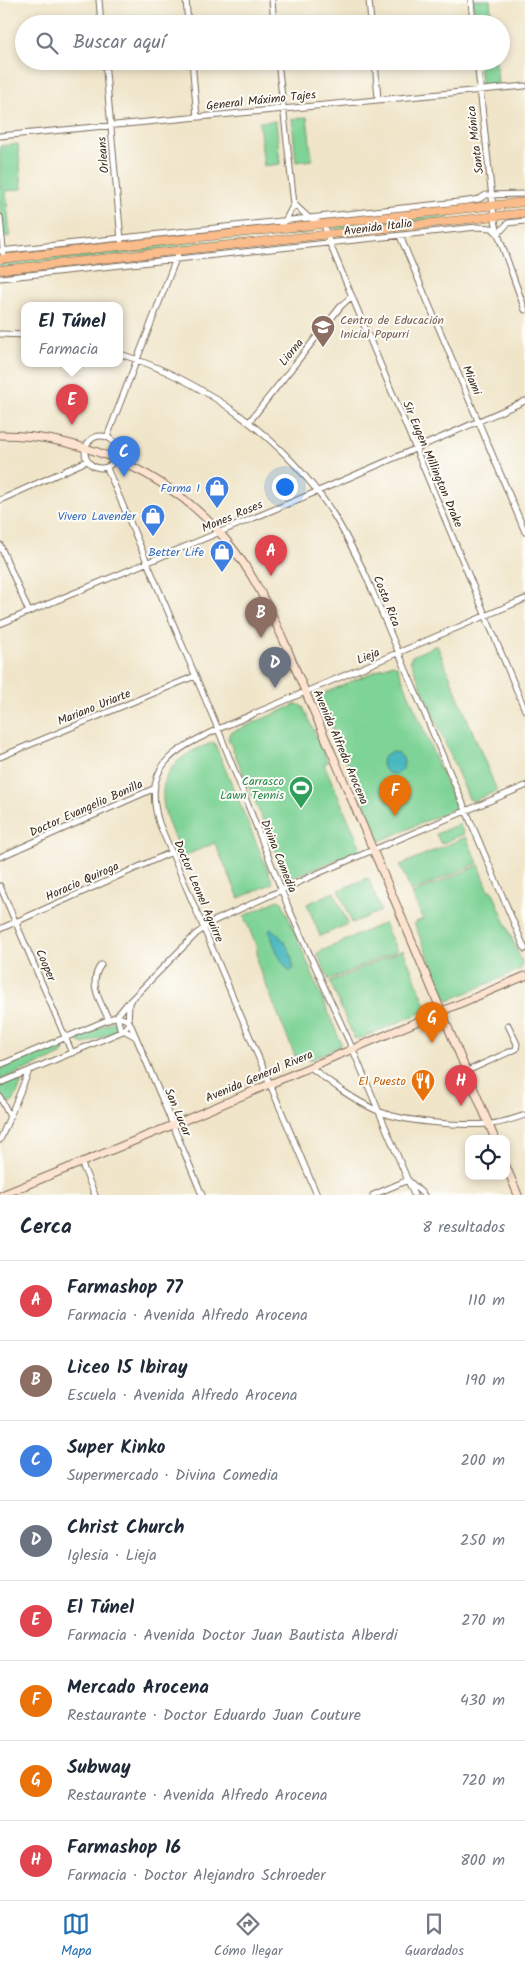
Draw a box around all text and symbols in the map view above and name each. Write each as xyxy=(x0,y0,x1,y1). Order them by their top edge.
search box xyxy=(15,15,510,70)
text: Buscar aquí xyxy=(73,28,165,58)
icon: search xyxy=(33,29,61,57)
street label: General Máximo Tajes xyxy=(205,85,317,116)
street label: Santa Mónica xyxy=(462,104,489,175)
street label: Orleans xyxy=(92,136,115,174)
street label: Avenida Italia xyxy=(343,214,414,241)
popup xyxy=(21,302,123,367)
text: El Túnel xyxy=(38,307,106,337)
place label: Centro de Educación Inicial Popurri xyxy=(340,311,444,344)
school or university icon: Centro de Educación Inicial Popurri xyxy=(310,314,336,348)
street label: Liorna xyxy=(274,334,309,370)
text: Farmacia xyxy=(38,337,98,362)
street label: Miami xyxy=(457,363,487,399)
pin: E xyxy=(56,384,88,425)
street label: Sir Eugen Millington Drake xyxy=(397,398,468,531)
pin: C xyxy=(108,436,140,477)
your location xyxy=(272,474,298,500)
shop icon: Forma 1 xyxy=(204,475,230,509)
place label: Forma 1 xyxy=(161,479,200,498)
street label: Mones Roses xyxy=(199,495,266,538)
shop icon: Vivero Lavender xyxy=(140,503,166,537)
place label: Vivero Lavender xyxy=(58,507,137,526)
pin: A xyxy=(255,535,287,576)
shop icon: Better Life xyxy=(209,539,235,573)
place label: Better Life xyxy=(148,543,205,562)
street label: Costa Rica xyxy=(368,573,406,630)
pin: B xyxy=(245,597,277,638)
street label: Lieja xyxy=(354,643,383,670)
pin: D xyxy=(259,647,291,688)
street label: Mariano Uriarte xyxy=(55,684,134,731)
street label: Avenida Alfredo Arocena xyxy=(308,687,374,808)
place label: Carrasco Lawn Tennis xyxy=(220,772,284,805)
street label: Doctor Evangelio Bonilla xyxy=(26,775,146,842)
sports icon: Carrasco Lawn Tennis xyxy=(288,775,314,809)
pin: F xyxy=(379,775,411,816)
street label: Divina Comedia xyxy=(255,817,302,896)
street label: Doctor Leonel Aguirre xyxy=(168,837,229,946)
street label: Horacio Quiroga xyxy=(42,857,122,906)
street label: Cooper xyxy=(30,946,61,985)
pin: G xyxy=(416,1002,448,1043)
street label: Avenida General Rivera xyxy=(202,1045,316,1108)
pin: H xyxy=(445,1065,477,1106)
restaurant icon: El Puesto xyxy=(410,1068,436,1102)
place label: El Puesto xyxy=(358,1072,406,1091)
street label: San Lucar xyxy=(159,1085,197,1140)
map controls xyxy=(465,1135,510,1180)
button: locate xyxy=(465,1135,510,1180)
text: Cerca xyxy=(20,1211,72,1244)
text: 8 resultados xyxy=(422,1215,505,1240)
text: Farmashop 77 xyxy=(67,1273,183,1303)
text: A xyxy=(31,1288,41,1313)
text: 110 m xyxy=(468,1288,505,1313)
text: Farmacia · Avenida Alfredo Arocena xyxy=(67,1303,308,1328)
text: Liceo 15 Ibiray xyxy=(67,1353,188,1383)
text: B xyxy=(31,1368,41,1393)
text: 190 m xyxy=(465,1368,505,1393)
text: Escuela · Avenida Alfredo Arocena xyxy=(67,1383,298,1408)
text: Super Kinko xyxy=(67,1433,165,1463)
text: C xyxy=(31,1448,41,1473)
text: 200 m xyxy=(461,1448,505,1473)
text: Supermercado · Divina Comedia xyxy=(67,1463,278,1488)
text: Christ Church xyxy=(67,1513,185,1543)
text: D xyxy=(31,1528,41,1553)
text: 250 m xyxy=(460,1528,505,1553)
text: Iglesia · Lieja xyxy=(67,1543,157,1568)
text: El Túnel xyxy=(67,1593,134,1623)
text: E xyxy=(32,1608,40,1633)
text: 270 m xyxy=(461,1608,505,1633)
text: Farmacia · Avenida Doctor Juan Bautista Alberdi xyxy=(67,1623,398,1648)
text: Mercado Arocena xyxy=(67,1673,209,1703)
text: F xyxy=(32,1688,40,1713)
text: 430 m xyxy=(460,1688,505,1713)
text: Restaurante · Doctor Eduardo Juan Couture xyxy=(67,1703,361,1728)
text: Subway xyxy=(67,1753,131,1783)
text: G xyxy=(31,1768,41,1793)
text: 720 m xyxy=(461,1768,505,1793)
text: Restaurante · Avenida Alfredo Arocena xyxy=(67,1783,327,1808)
text: Farmashop 16 xyxy=(67,1833,181,1863)
text: H xyxy=(31,1848,41,1873)
text: 800 m xyxy=(460,1848,505,1873)
text: Farmacia · Doctor Alejandro Schroeder xyxy=(67,1863,326,1888)
tab: Mapa xyxy=(61,1910,92,1962)
tab: Cómo llegar xyxy=(214,1910,283,1962)
tab: Guardados xyxy=(405,1910,464,1962)

